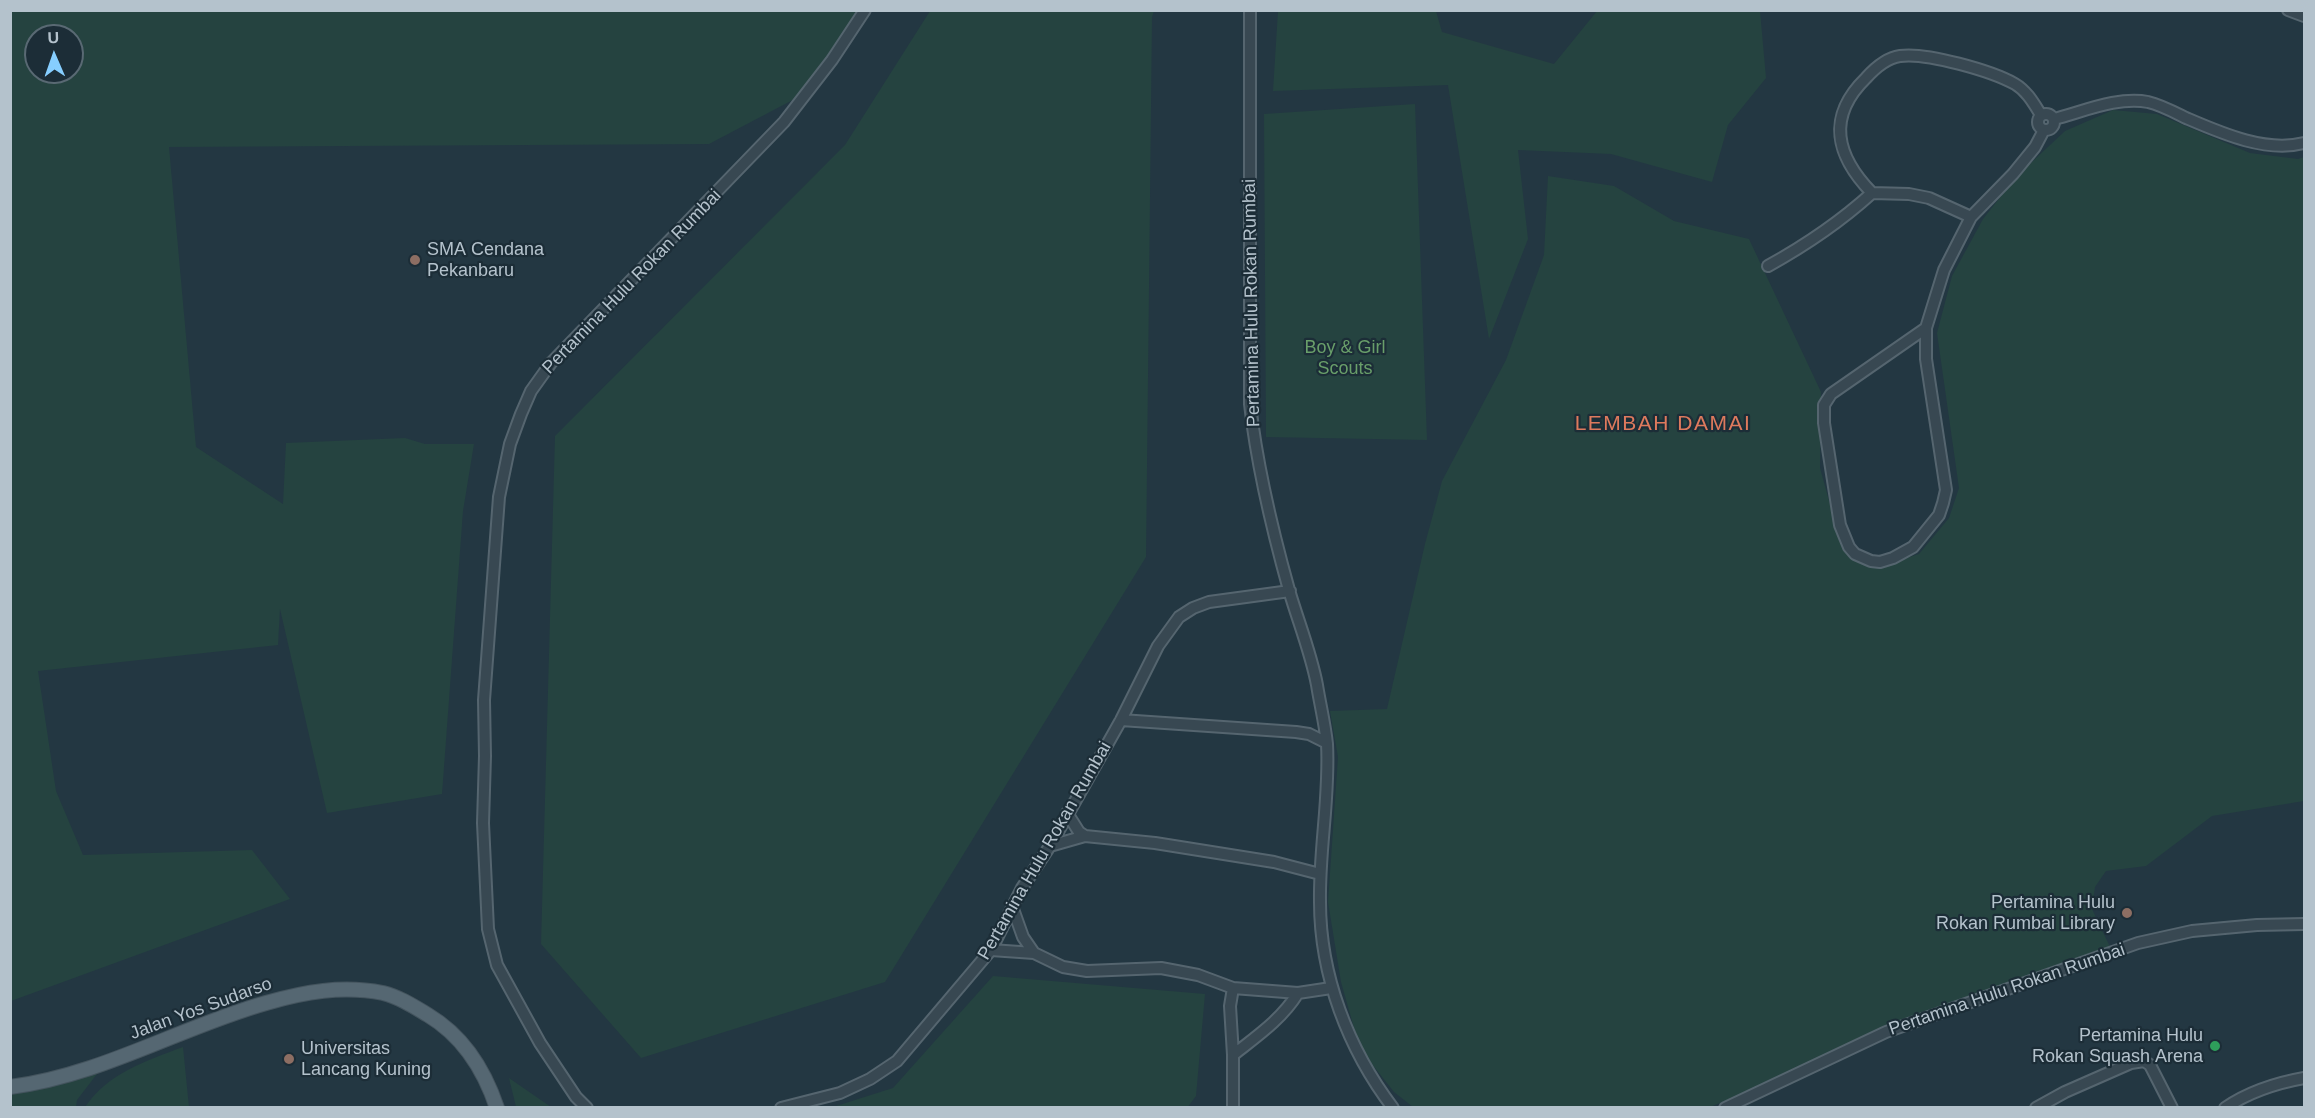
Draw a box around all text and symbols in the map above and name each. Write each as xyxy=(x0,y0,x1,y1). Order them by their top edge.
north arrow xyxy=(24,24,84,84)
text: U xyxy=(47,29,59,46)
street label: Pertamina Hulu Rokan Rumbai xyxy=(1239,179,1265,427)
street label: Pertamina Hulu Rokan Rumbai xyxy=(538,185,726,379)
place label: SMA Cendana Pekanbaru xyxy=(427,239,544,282)
marker: SMA Cendana Pekanbaru xyxy=(408,253,422,267)
park label: Boy & Girl Scouts xyxy=(1304,337,1386,380)
district label: LEMBAH DAMAI xyxy=(1575,411,1751,437)
street label: Pertamina Hulu Rokan Rumbai xyxy=(974,738,1116,964)
place label: Pertamina Hulu Rokan Rumbai Library xyxy=(1936,892,2115,934)
marker: Pertamina Hulu Rokan Rumbai Library xyxy=(2120,906,2134,920)
street label: Pertamina Hulu Rokan Rumbai xyxy=(1886,939,2128,1041)
street label: Jalan Yos Sudarso xyxy=(127,973,275,1045)
place label: Pertamina Hulu Rokan Squash Arena xyxy=(2032,1025,2203,1068)
place label: Universitas Lancang Kuning xyxy=(301,1038,431,1080)
marker: Pertamina Hulu Rokan Squash Arena xyxy=(2208,1039,2222,1053)
marker: Universitas Lancang Kuning xyxy=(282,1052,296,1066)

